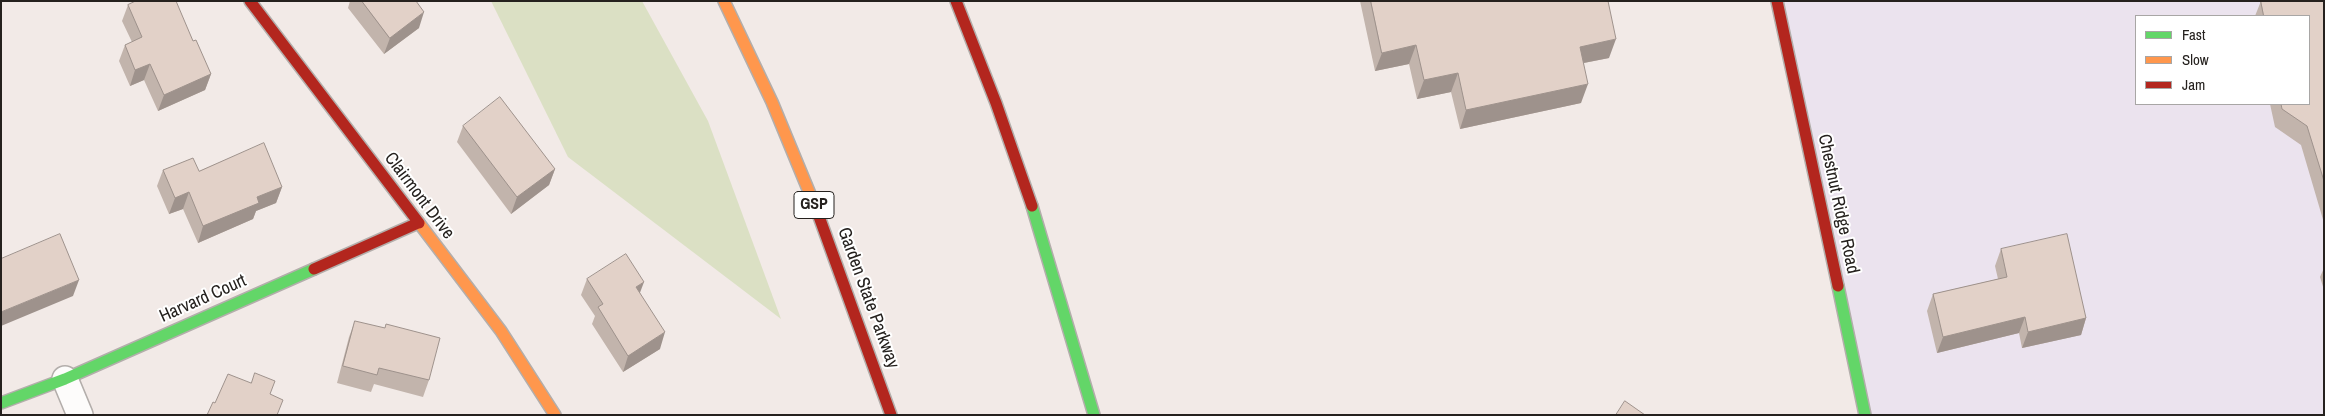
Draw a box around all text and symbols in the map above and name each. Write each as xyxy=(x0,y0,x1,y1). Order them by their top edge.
legend xyxy=(2135,15,2310,105)
text: Fast xyxy=(2182,24,2205,45)
text: Slow xyxy=(2182,49,2209,70)
text: Jam xyxy=(2182,74,2205,95)
street label: Chestnut Ridge Road xyxy=(1813,132,1863,276)
street label: Clairmont Drive xyxy=(379,148,459,244)
road number: GSP xyxy=(794,192,834,218)
street label: Garden State Parkway xyxy=(832,225,904,371)
street label: Harvard Court xyxy=(156,270,250,328)

